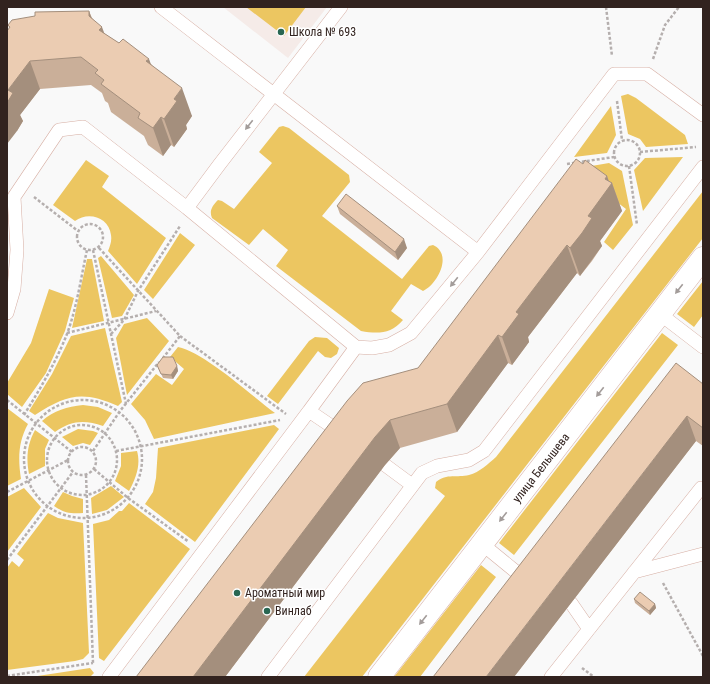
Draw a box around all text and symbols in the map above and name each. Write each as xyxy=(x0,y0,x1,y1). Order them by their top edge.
place label: Школа № 693 xyxy=(289,25,356,39)
marker: Школа № 693 xyxy=(276,27,286,37)
one-way arrow xyxy=(245,120,254,131)
one-way arrow xyxy=(449,277,458,288)
one-way arrow xyxy=(675,284,683,295)
one-way arrow xyxy=(595,387,604,398)
street label: улица Белышева xyxy=(510,430,573,505)
one-way arrow xyxy=(499,512,507,522)
place label: Ароматный мир xyxy=(245,586,325,600)
marker: Ароматный мир xyxy=(232,588,242,598)
place label: Винлаб xyxy=(275,604,312,618)
marker: Винлаб xyxy=(262,606,272,616)
one-way arrow xyxy=(419,614,428,625)

